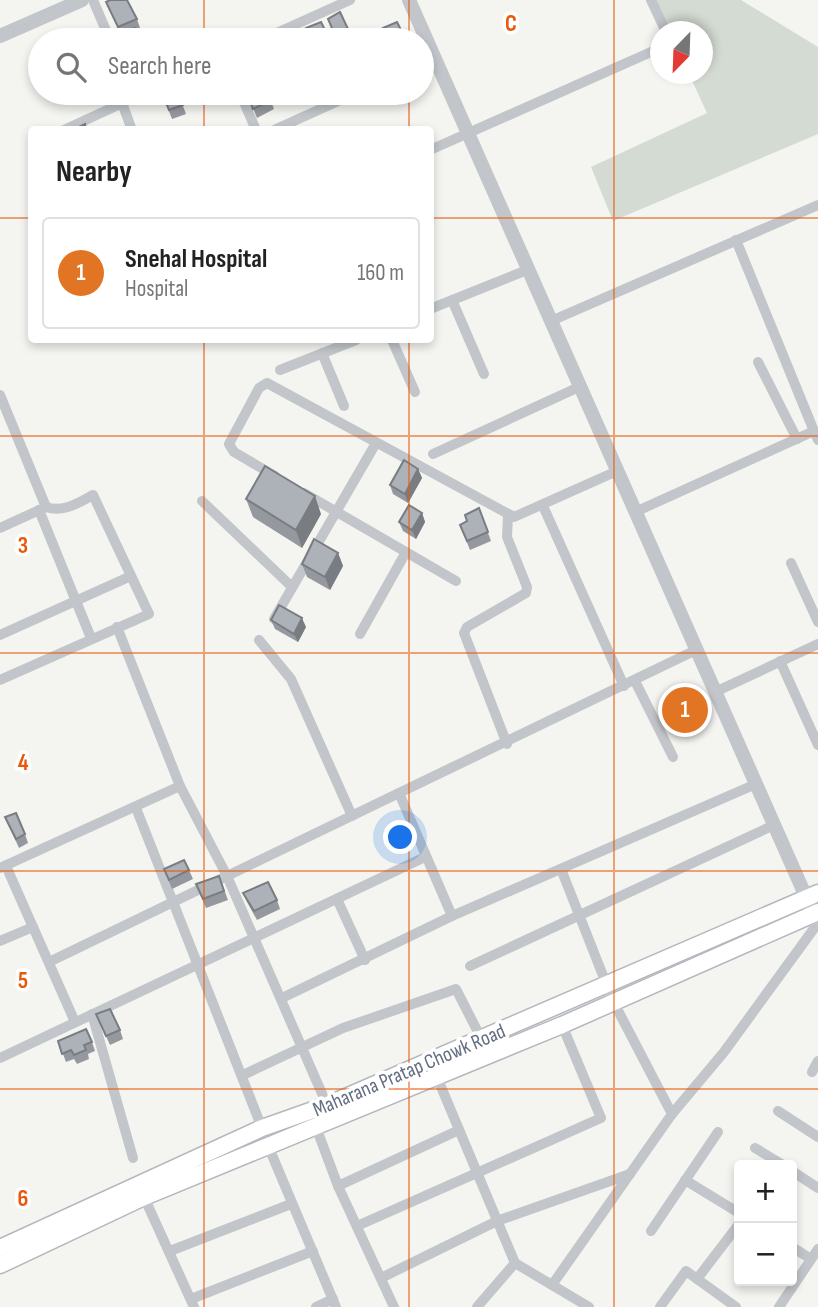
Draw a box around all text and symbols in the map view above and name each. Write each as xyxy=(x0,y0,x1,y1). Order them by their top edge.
text: C xyxy=(505,10,517,38)
north arrow xyxy=(650,21,713,84)
search box xyxy=(28,28,434,105)
icon: search xyxy=(52,48,90,86)
text: Search here xyxy=(108,51,211,82)
text: Nearby xyxy=(56,154,132,190)
text: Snehal Hospital xyxy=(125,244,267,275)
text: 1 xyxy=(76,259,86,287)
text: 160 m xyxy=(357,259,404,287)
text: Hospital xyxy=(125,275,188,303)
text: 3 xyxy=(18,532,28,560)
pin: 1 xyxy=(662,684,708,736)
text: 4 xyxy=(18,749,29,777)
your location xyxy=(383,820,417,854)
text: 5 xyxy=(18,967,28,995)
street label: Maharana Pratap Chowk Road xyxy=(309,1019,509,1122)
map controls xyxy=(734,1160,797,1286)
button: + xyxy=(734,1160,797,1223)
text: 6 xyxy=(18,1185,28,1213)
button: − xyxy=(734,1223,797,1286)

